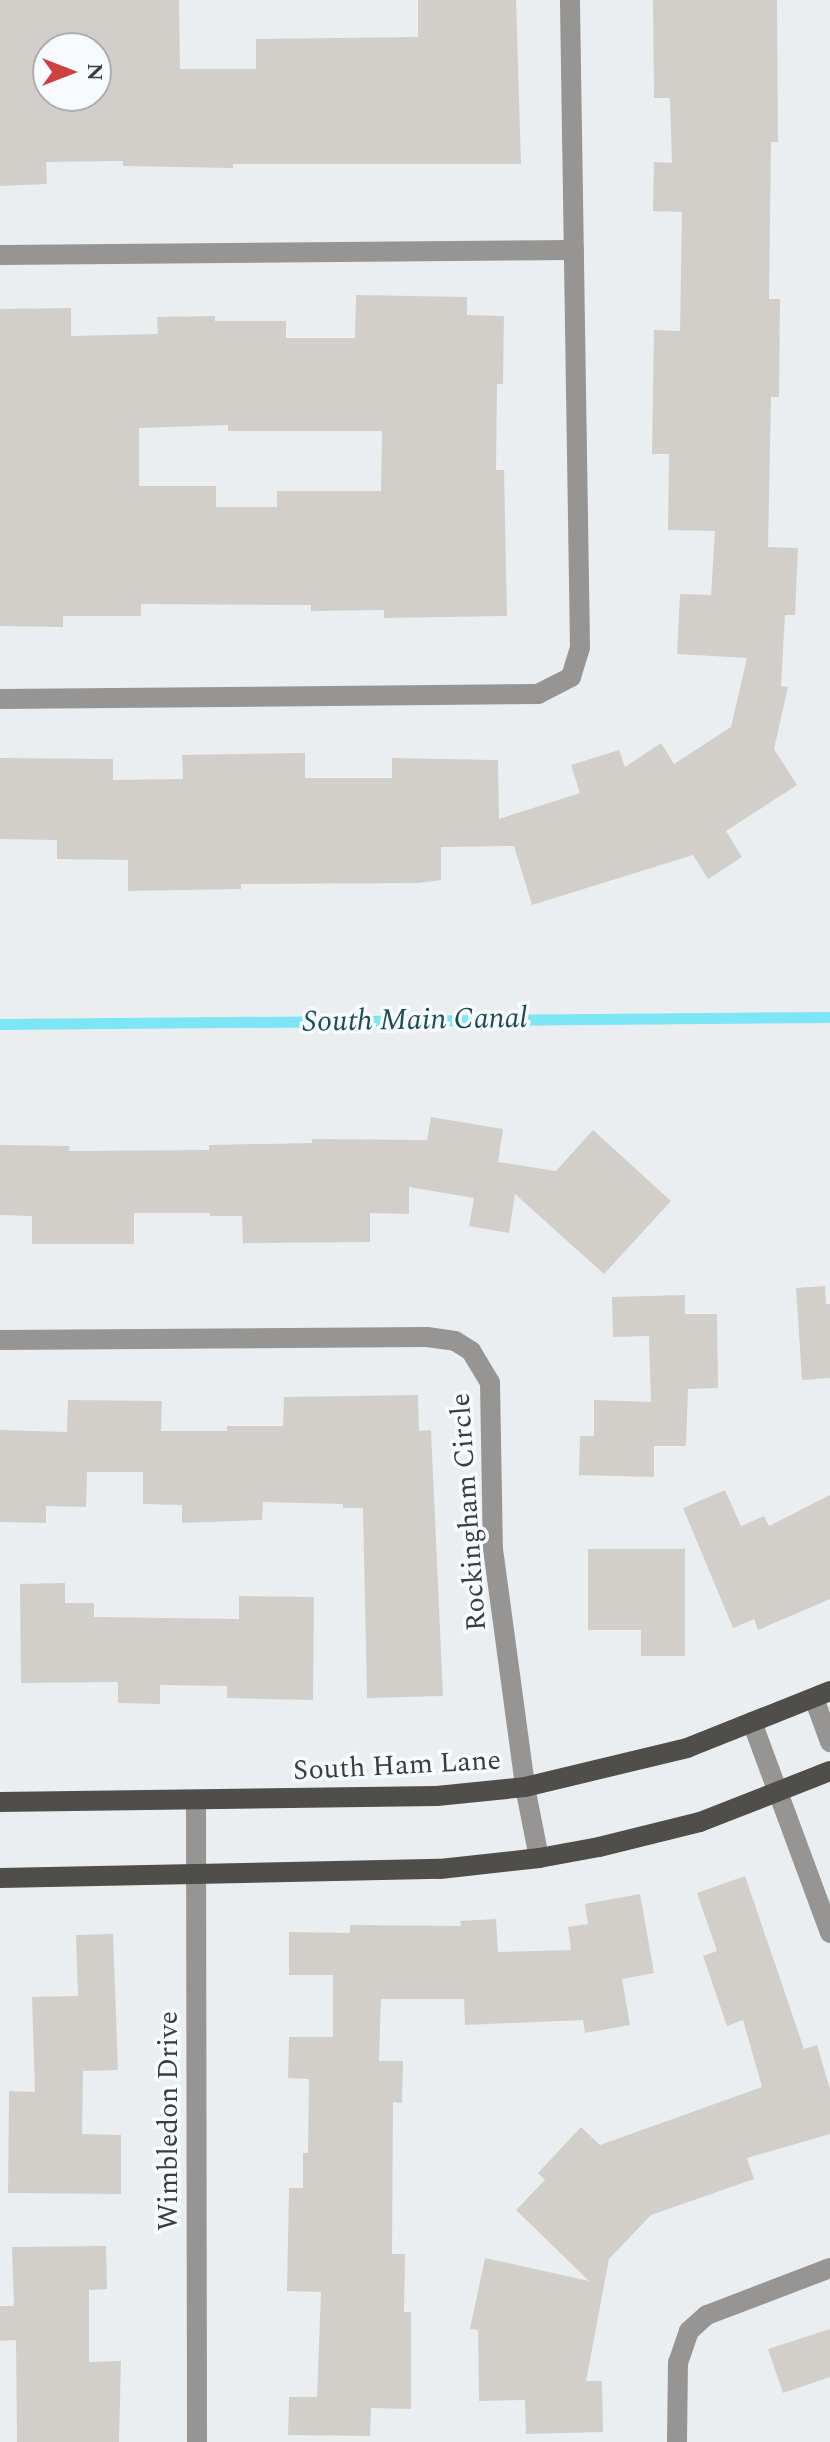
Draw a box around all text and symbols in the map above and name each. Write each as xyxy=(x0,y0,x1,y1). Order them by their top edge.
north arrow xyxy=(32,32,112,112)
text: N xyxy=(78,63,111,81)
water label: South Main Canal xyxy=(302,1000,528,1040)
street label: Rockingham Circle xyxy=(444,1392,494,1632)
street label: South Ham Lane xyxy=(292,1744,502,1788)
street label: Wimbledon Drive xyxy=(152,2011,186,2231)

